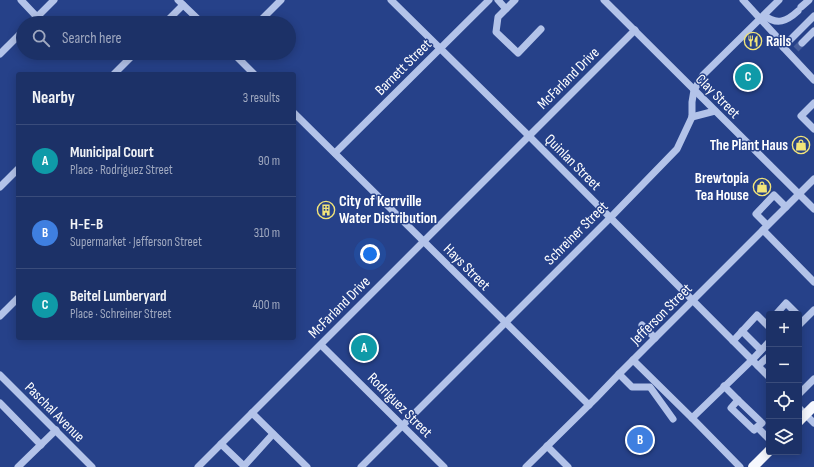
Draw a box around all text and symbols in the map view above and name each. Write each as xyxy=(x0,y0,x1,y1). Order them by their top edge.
search box xyxy=(16,16,296,60)
icon: search xyxy=(30,27,52,49)
text: Search here xyxy=(62,29,122,48)
restaurant icon: Rails xyxy=(743,31,763,51)
place label: Rails xyxy=(766,32,791,51)
street label: Barnett Street xyxy=(371,35,436,100)
street label: McFarland Drive xyxy=(533,43,603,113)
pin: C xyxy=(735,62,761,92)
street label: Clay Street xyxy=(691,70,744,123)
text: Nearby xyxy=(32,88,75,108)
text: 3 results xyxy=(243,90,280,106)
street label: Quinlan Street xyxy=(541,130,605,195)
shop icon: The Plant Haus xyxy=(791,135,811,155)
place label: The Plant Haus xyxy=(710,136,788,155)
text: Municipal Court xyxy=(70,143,154,162)
text: A xyxy=(42,153,48,169)
text: 90 m xyxy=(258,153,280,169)
text: Place · Rodriguez Street xyxy=(70,162,173,178)
place label: Brewtopia Tea House xyxy=(695,169,749,205)
shop icon: Brewtopia Tea House xyxy=(752,177,772,197)
place label: City of Kerrville Water Distribution xyxy=(339,192,437,228)
street label: Schreiner Street xyxy=(540,197,613,269)
building icon: City of Kerrville Water Distribution xyxy=(316,200,336,220)
text: H-E-B xyxy=(70,215,103,234)
text: B xyxy=(42,225,48,241)
text: 310 m xyxy=(254,225,280,241)
text: Supermarket · Jefferson Street xyxy=(70,234,202,250)
street label: Hays Street xyxy=(439,240,494,295)
your location xyxy=(360,244,380,264)
street label: McFarland Drive xyxy=(304,272,374,342)
street label: Jefferson Street xyxy=(626,279,696,350)
text: Beitel Lumberyard xyxy=(70,287,167,306)
text: C xyxy=(42,297,48,313)
text: 400 m xyxy=(253,297,280,313)
text: Place · Schreiner Street xyxy=(70,306,172,322)
map controls xyxy=(766,311,802,455)
button: + xyxy=(766,311,802,347)
pin: A xyxy=(351,333,377,363)
button: − xyxy=(766,347,802,383)
street label: Rodriguez Street xyxy=(363,369,436,442)
street label: Paschal Avenue xyxy=(21,378,89,446)
button: locate xyxy=(766,383,802,419)
button: layers xyxy=(766,419,802,455)
pin: B xyxy=(627,425,653,455)

